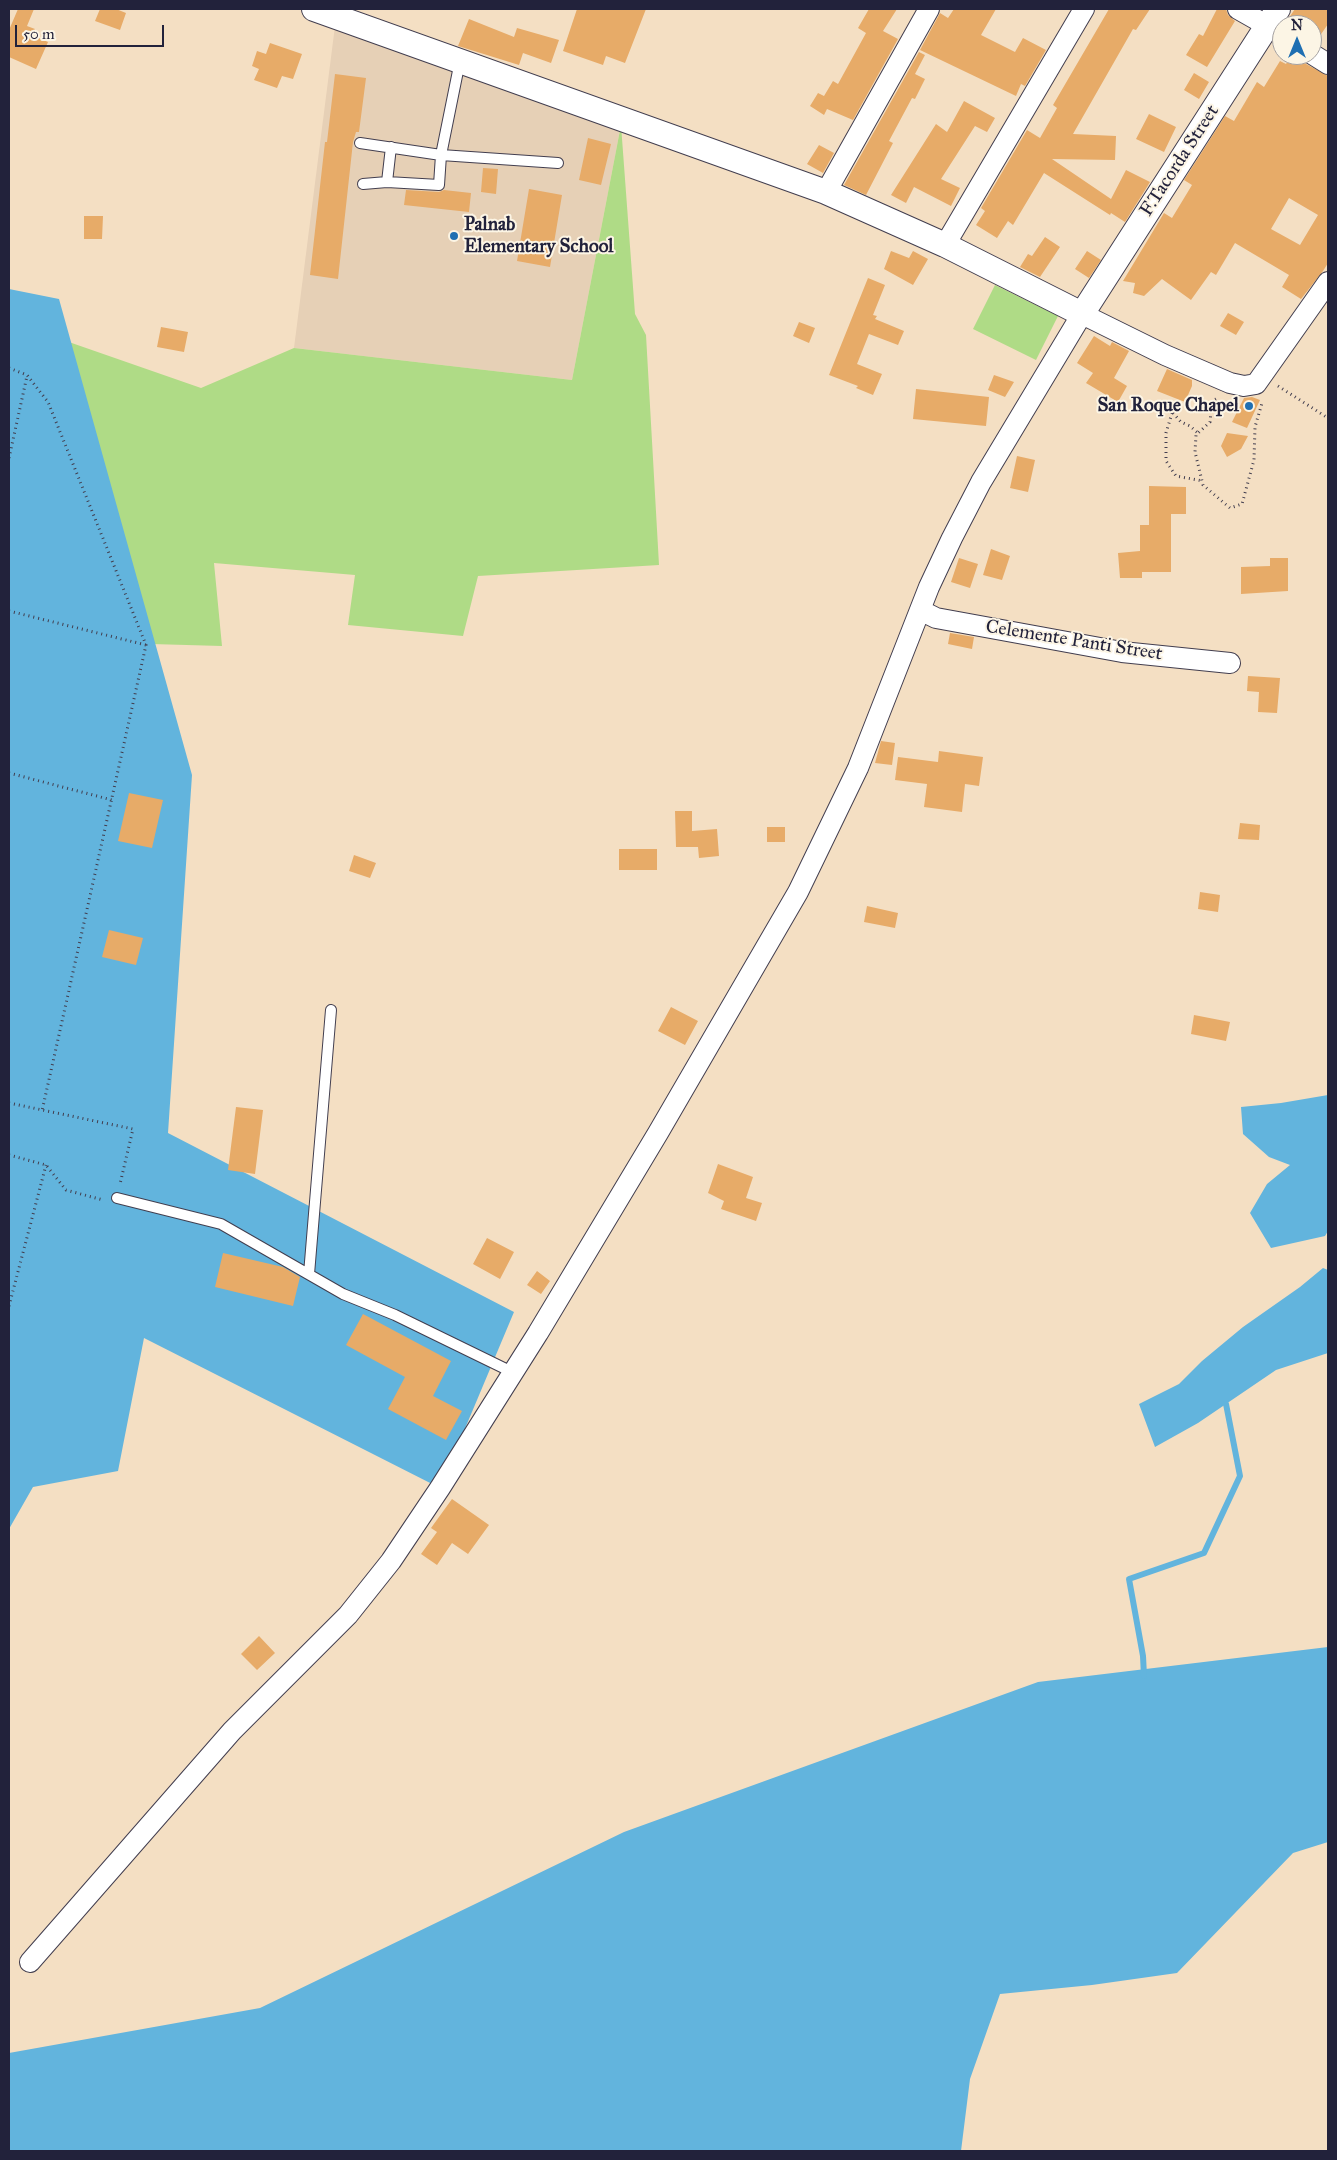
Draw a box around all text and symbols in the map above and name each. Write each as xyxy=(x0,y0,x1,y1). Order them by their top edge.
scale bar xyxy=(18,15,166,47)
north arrow xyxy=(1272,15,1322,65)
text: N xyxy=(1291,17,1303,34)
text: 50 m xyxy=(23,25,55,43)
street label: F.Tacorda Street xyxy=(1136,101,1224,221)
place label: Palnab Elementary School xyxy=(464,214,613,258)
marker: Palnab Elementary School xyxy=(448,230,460,242)
place label: San Roque Chapel xyxy=(1097,395,1239,417)
marker: San Roque Chapel xyxy=(1243,400,1255,412)
street label: Celemente Panti Street xyxy=(984,616,1164,666)

